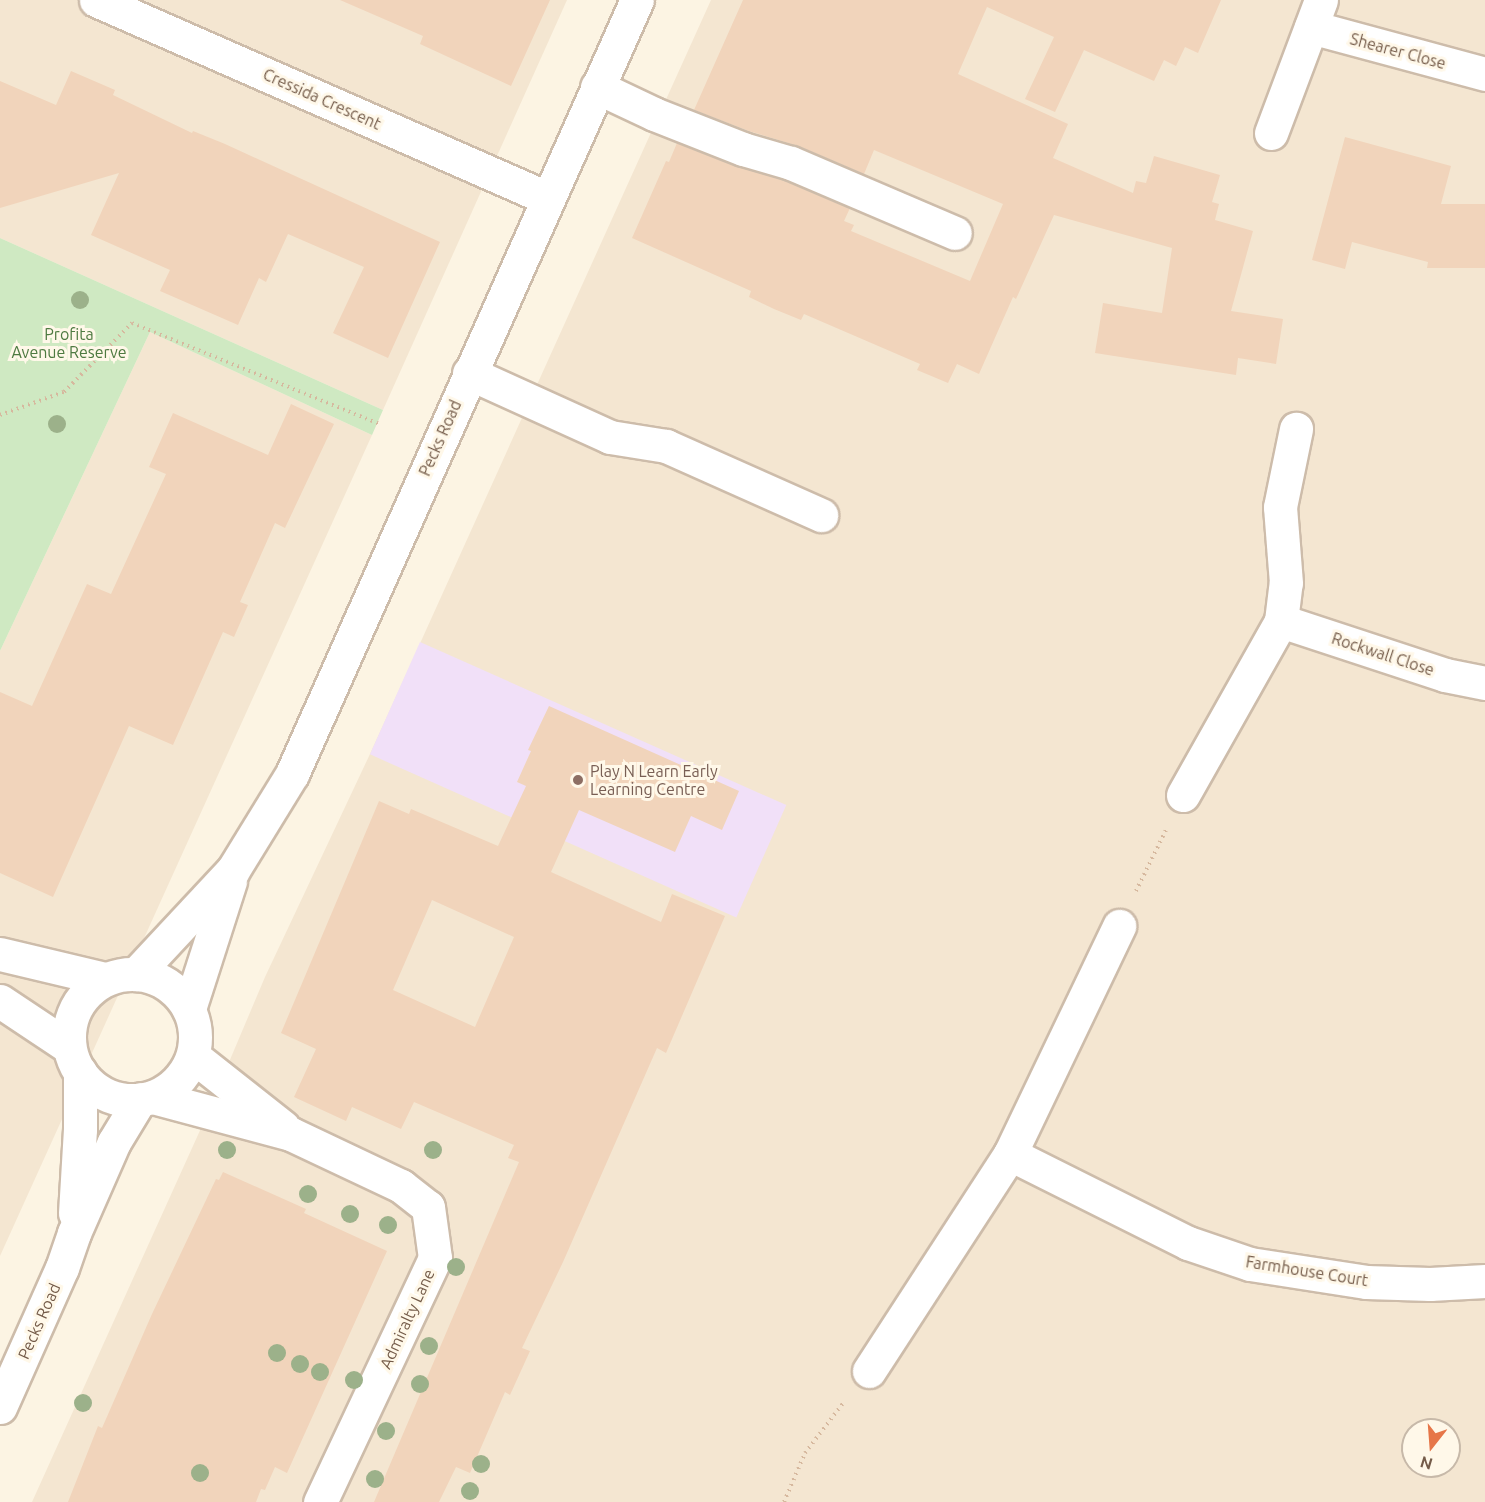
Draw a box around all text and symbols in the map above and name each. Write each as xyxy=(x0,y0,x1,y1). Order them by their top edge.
street label: Shearer Close xyxy=(1348,29,1448,73)
street label: Cressida Crescent xyxy=(260,64,384,134)
park label: Profita Avenue Reserve xyxy=(11,324,127,362)
street label: Pecks Road xyxy=(415,397,465,479)
street label: Rockwall Close xyxy=(1329,628,1437,680)
place label: Play N Learn Early Learning Centre xyxy=(590,761,718,799)
marker: Play N Learn Early Learning Centre xyxy=(571,773,585,787)
street label: Farmhouse Court xyxy=(1244,1252,1370,1290)
street label: Admiralty Lane xyxy=(375,1266,439,1372)
street label: Pecks Road xyxy=(14,1280,64,1362)
north arrow xyxy=(1401,1418,1461,1478)
text: N xyxy=(1418,1453,1435,1474)

